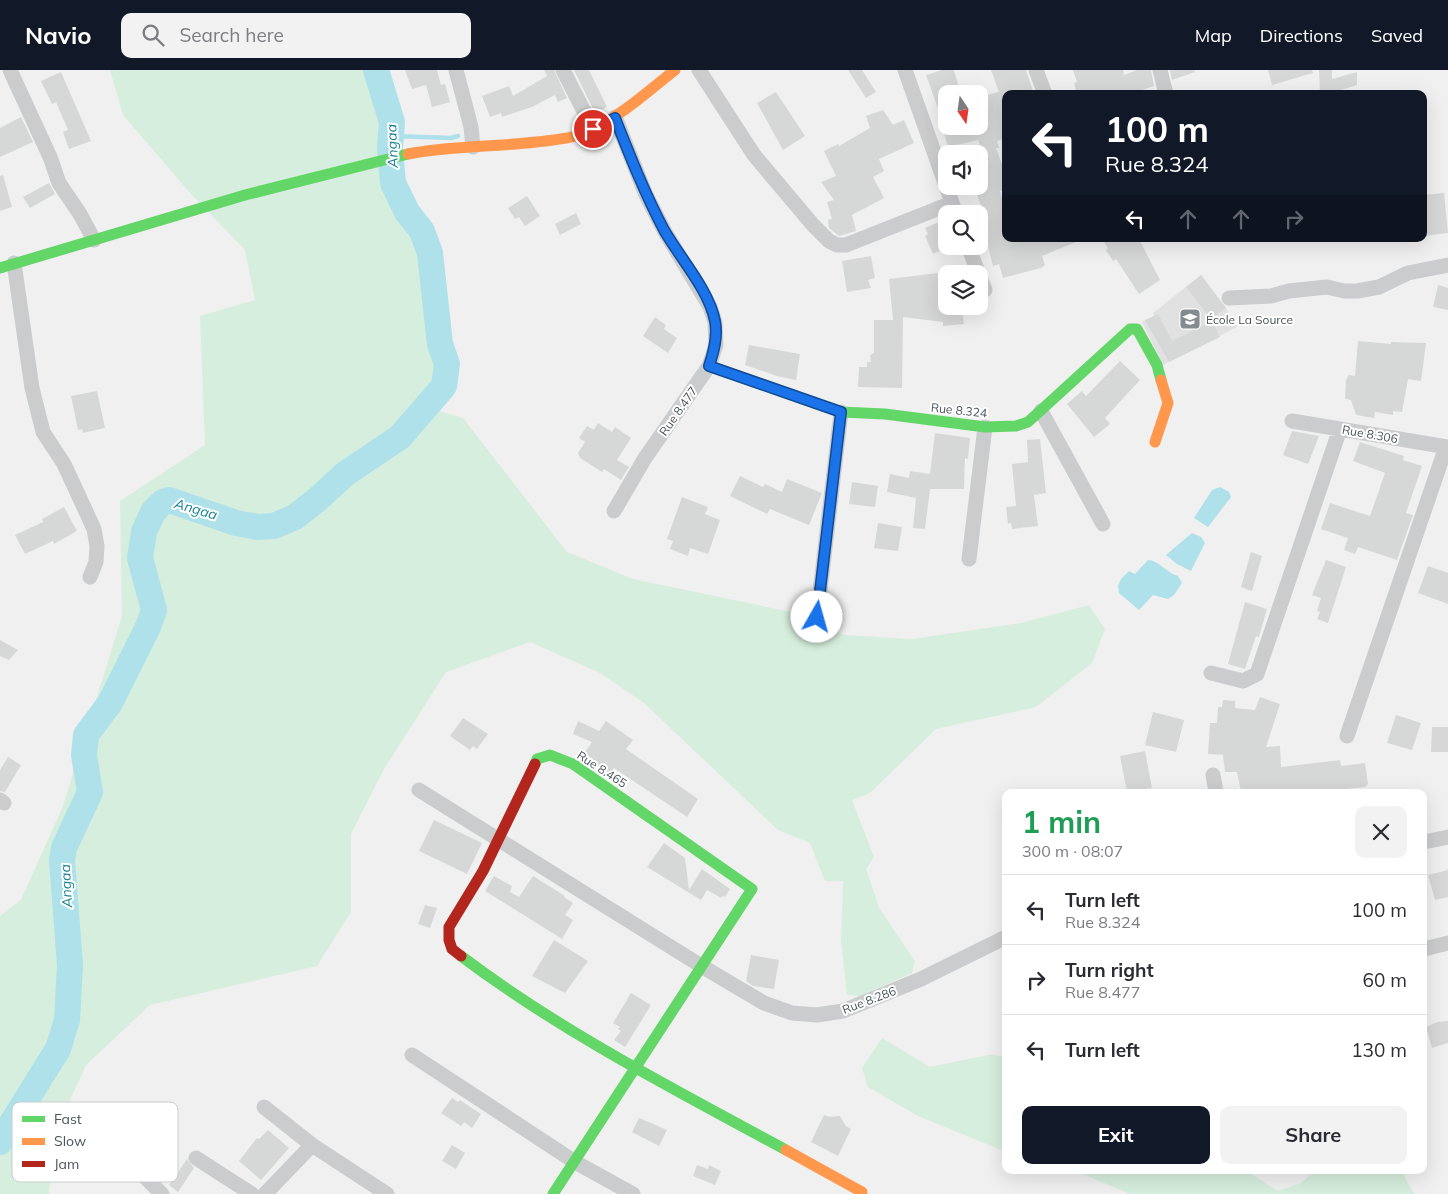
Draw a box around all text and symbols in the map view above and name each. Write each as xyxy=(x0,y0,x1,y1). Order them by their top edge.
search box xyxy=(121,13,471,58)
text: Navio xyxy=(25,20,91,50)
icon: search xyxy=(139,21,167,49)
text: Search here xyxy=(179,23,284,47)
text: Map xyxy=(1195,24,1232,47)
text: Directions xyxy=(1260,24,1343,47)
text: Saved xyxy=(1371,24,1423,47)
north arrow xyxy=(938,85,988,135)
map controls xyxy=(938,85,988,315)
text: 100 m xyxy=(1105,107,1209,151)
pin xyxy=(572,108,614,150)
icon: left xyxy=(1022,110,1087,175)
icon: arrive xyxy=(579,115,607,143)
water label: Angaa xyxy=(382,124,402,169)
button: sound xyxy=(938,145,988,195)
text: Rue 8.324 xyxy=(1105,150,1208,178)
button: search xyxy=(938,205,988,255)
icon: left xyxy=(1121,205,1149,233)
icon: ahead xyxy=(1174,205,1202,233)
icon: ahead xyxy=(1227,205,1255,233)
icon: right xyxy=(1280,205,1308,233)
button: layers xyxy=(938,265,988,315)
school or university icon: École La Source xyxy=(1178,307,1202,331)
place label: École La Source xyxy=(1206,312,1293,327)
street label: Rue 8.477 xyxy=(656,384,700,438)
street label: Rue 8.324 xyxy=(930,400,988,420)
street label: Rue 8.306 xyxy=(1341,422,1399,446)
water label: Angaa xyxy=(172,494,220,524)
position arrow xyxy=(790,590,842,642)
street label: Rue 8.465 xyxy=(574,747,630,791)
text: 1 min xyxy=(1022,803,1101,841)
button: close xyxy=(1355,806,1407,858)
text: 300 m · 08:07 xyxy=(1022,841,1123,861)
water label: Angaa xyxy=(56,864,76,909)
text: Turn left xyxy=(1065,888,1140,912)
icon: left xyxy=(1022,896,1050,924)
text: 100 m xyxy=(1351,898,1407,922)
text: Rue 8.324 xyxy=(1065,912,1140,932)
text: Turn right xyxy=(1065,958,1154,982)
icon: right xyxy=(1022,966,1050,994)
text: 60 m xyxy=(1363,968,1407,992)
text: Rue 8.477 xyxy=(1065,982,1140,1002)
street label: Rue 8.286 xyxy=(840,983,898,1017)
icon: left xyxy=(1022,1036,1050,1064)
text: Turn left xyxy=(1065,1038,1140,1062)
text: 130 m xyxy=(1351,1038,1407,1062)
legend xyxy=(12,1102,178,1182)
button: Exit xyxy=(1022,1106,1210,1164)
button: Share xyxy=(1220,1106,1407,1164)
text: Fast xyxy=(54,1110,82,1128)
text: Slow xyxy=(54,1132,86,1150)
text: Jam xyxy=(54,1155,79,1173)

